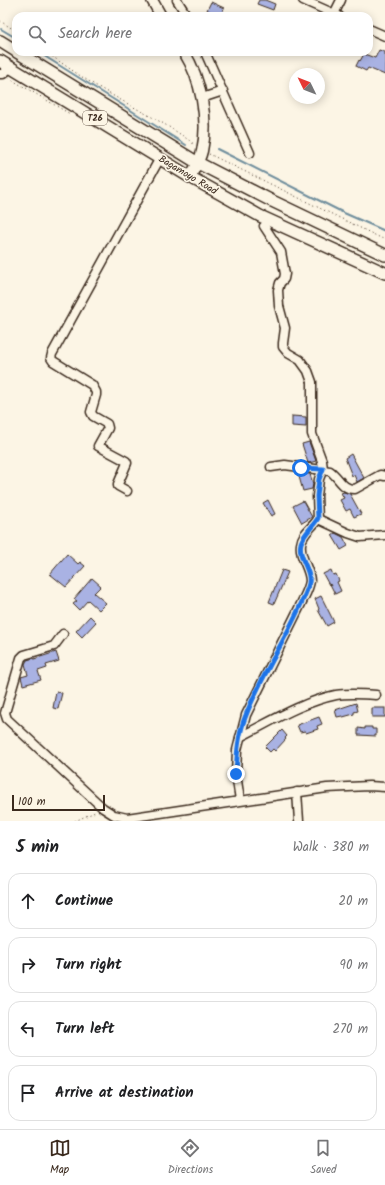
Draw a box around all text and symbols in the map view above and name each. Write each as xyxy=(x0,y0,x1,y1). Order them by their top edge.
search box xyxy=(12,12,373,56)
text: Search here xyxy=(58,22,132,46)
icon: search xyxy=(26,23,48,45)
north arrow xyxy=(289,68,325,104)
road number: T26 xyxy=(83,111,107,125)
street label: Bagamoyo Road xyxy=(155,151,221,199)
route start xyxy=(292,459,310,477)
route end xyxy=(227,765,245,783)
scale bar xyxy=(12,793,105,812)
text: 100 m xyxy=(18,793,46,811)
text: 5 min xyxy=(16,834,59,861)
text: Walk · 380 m xyxy=(293,837,369,858)
text: Continue xyxy=(55,889,113,913)
icon: ahead xyxy=(17,890,39,912)
text: 20 m xyxy=(338,891,368,912)
text: Turn right xyxy=(55,953,122,977)
icon: right xyxy=(17,954,39,976)
text: 90 m xyxy=(340,955,368,976)
text: Turn left xyxy=(55,1017,115,1041)
icon: left xyxy=(17,1018,39,1040)
text: 270 m xyxy=(332,1019,368,1040)
text: Arrive at destination xyxy=(55,1081,194,1105)
icon: arrive xyxy=(17,1082,39,1104)
tab: Map xyxy=(49,1137,71,1179)
tab: Directions xyxy=(168,1137,213,1179)
tab: Saved xyxy=(310,1137,336,1179)

